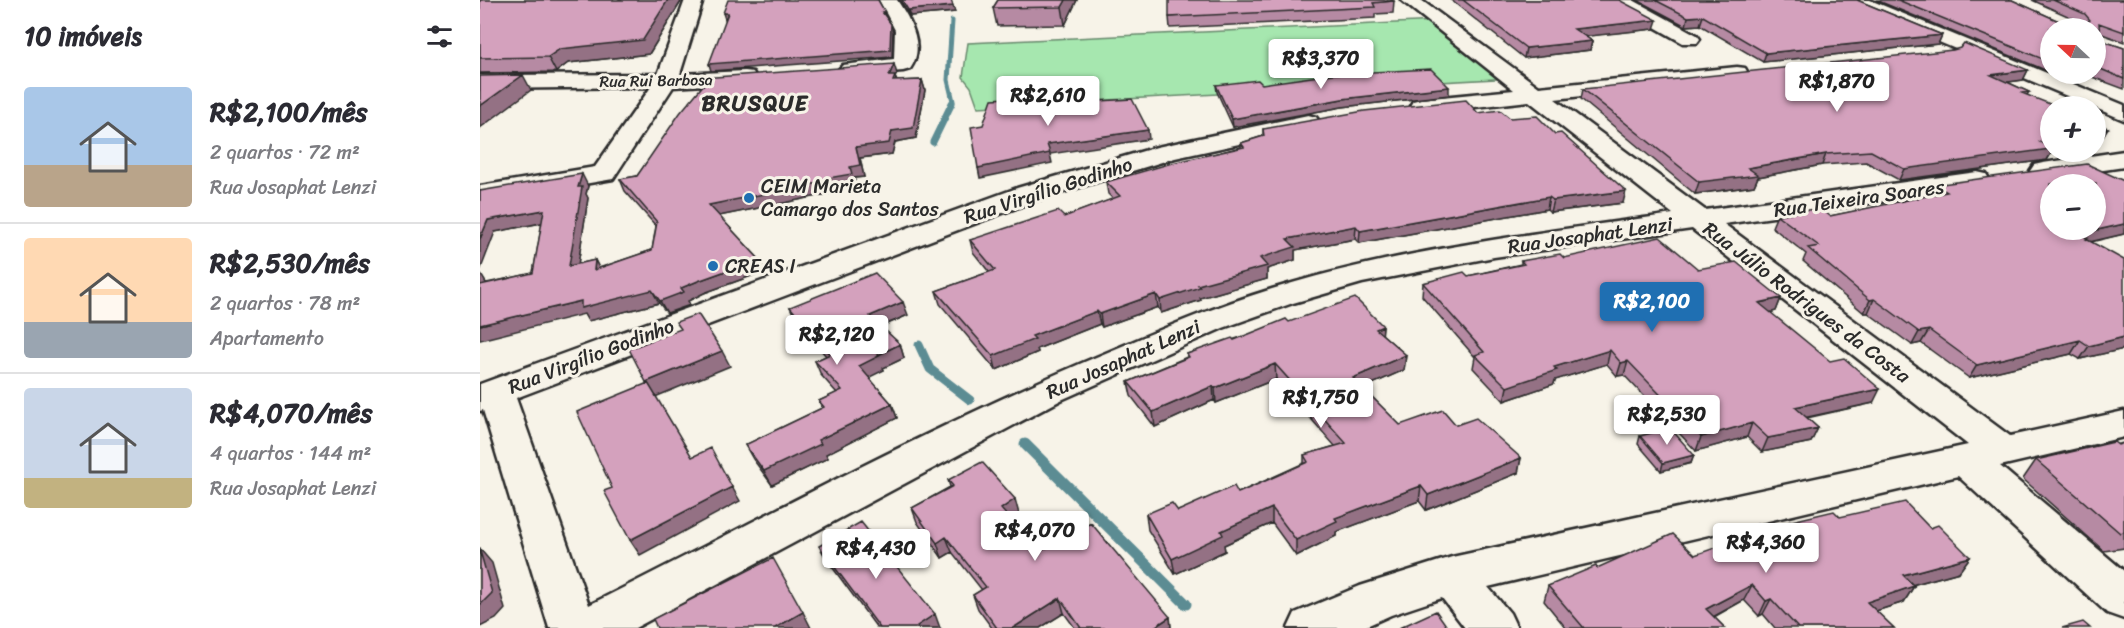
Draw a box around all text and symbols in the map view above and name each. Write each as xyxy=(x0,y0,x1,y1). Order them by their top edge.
text: 10 imóveis xyxy=(24,13,142,59)
north arrow xyxy=(2040,18,2106,84)
map controls xyxy=(2040,18,2106,240)
icon: filters xyxy=(423,20,456,53)
pin: R$3,370 xyxy=(1266,39,1376,90)
text: R$3,370 xyxy=(1283,41,1360,76)
pin: R$1,870 xyxy=(1782,62,1892,113)
text: R$1,870 xyxy=(1799,64,1875,99)
street label: Rua Rui Barbosa xyxy=(599,65,713,96)
pin: R$2,610 xyxy=(993,76,1103,127)
text: R$2,610 xyxy=(1010,78,1086,113)
district label: BRUSQUE xyxy=(701,84,809,123)
text: R$2,100/mês xyxy=(210,89,367,135)
button: + xyxy=(2040,96,2106,162)
icon: home xyxy=(72,111,144,183)
text: 2 quartos · 72 m² xyxy=(210,135,360,170)
street label: Rua Virgílio Godinho xyxy=(959,147,1137,234)
place label: CEIM Marieta Camargo dos Santos xyxy=(761,169,940,227)
street label: Rua Teixeira Soares xyxy=(1771,169,1947,228)
text: Rua Josaphat Lenzi xyxy=(210,170,376,205)
button: − xyxy=(2040,174,2106,240)
marker: CEIM Marieta Camargo dos Santos xyxy=(742,191,756,205)
street label: Rua Josaphat Lenzi xyxy=(1505,206,1676,264)
street label: Rua Júlio Rodrigues da Costa xyxy=(1695,212,1919,393)
text: R$2,530/mês xyxy=(210,240,370,286)
place label: CREAS I xyxy=(725,249,796,284)
marker: CREAS I xyxy=(706,259,720,273)
icon: home xyxy=(72,262,144,334)
pin: R$2,100 xyxy=(1597,282,1707,333)
text: R$2,100 xyxy=(1614,284,1690,319)
text: 2 quartos · 78 m² xyxy=(210,286,360,321)
street label: Rua Virgílio Godinho xyxy=(503,309,679,404)
street label: Rua Josaphat Lenzi xyxy=(1040,309,1208,409)
pin: R$2,120 xyxy=(782,315,892,366)
text: R$2,120 xyxy=(799,317,875,352)
text: Apartamento xyxy=(210,321,324,356)
pin: R$1,750 xyxy=(1266,378,1376,429)
text: R$1,750 xyxy=(1283,380,1359,415)
text: R$4,070/mês xyxy=(210,390,372,436)
pin: R$2,530 xyxy=(1612,395,1722,446)
text: R$2,530 xyxy=(1628,397,1706,432)
icon: home xyxy=(72,412,144,484)
text: 4 quartos · 144 m² xyxy=(210,436,371,471)
text: Rua Josaphat Lenzi xyxy=(210,471,376,506)
pin: R$4,070 xyxy=(980,511,1090,562)
text: R$4,070 xyxy=(995,513,1075,548)
pin: R$4,360 xyxy=(1711,523,1821,574)
text: R$4,360 xyxy=(1727,525,1805,560)
pin: R$4,430 xyxy=(821,529,931,580)
text: R$4,430 xyxy=(836,531,916,566)

